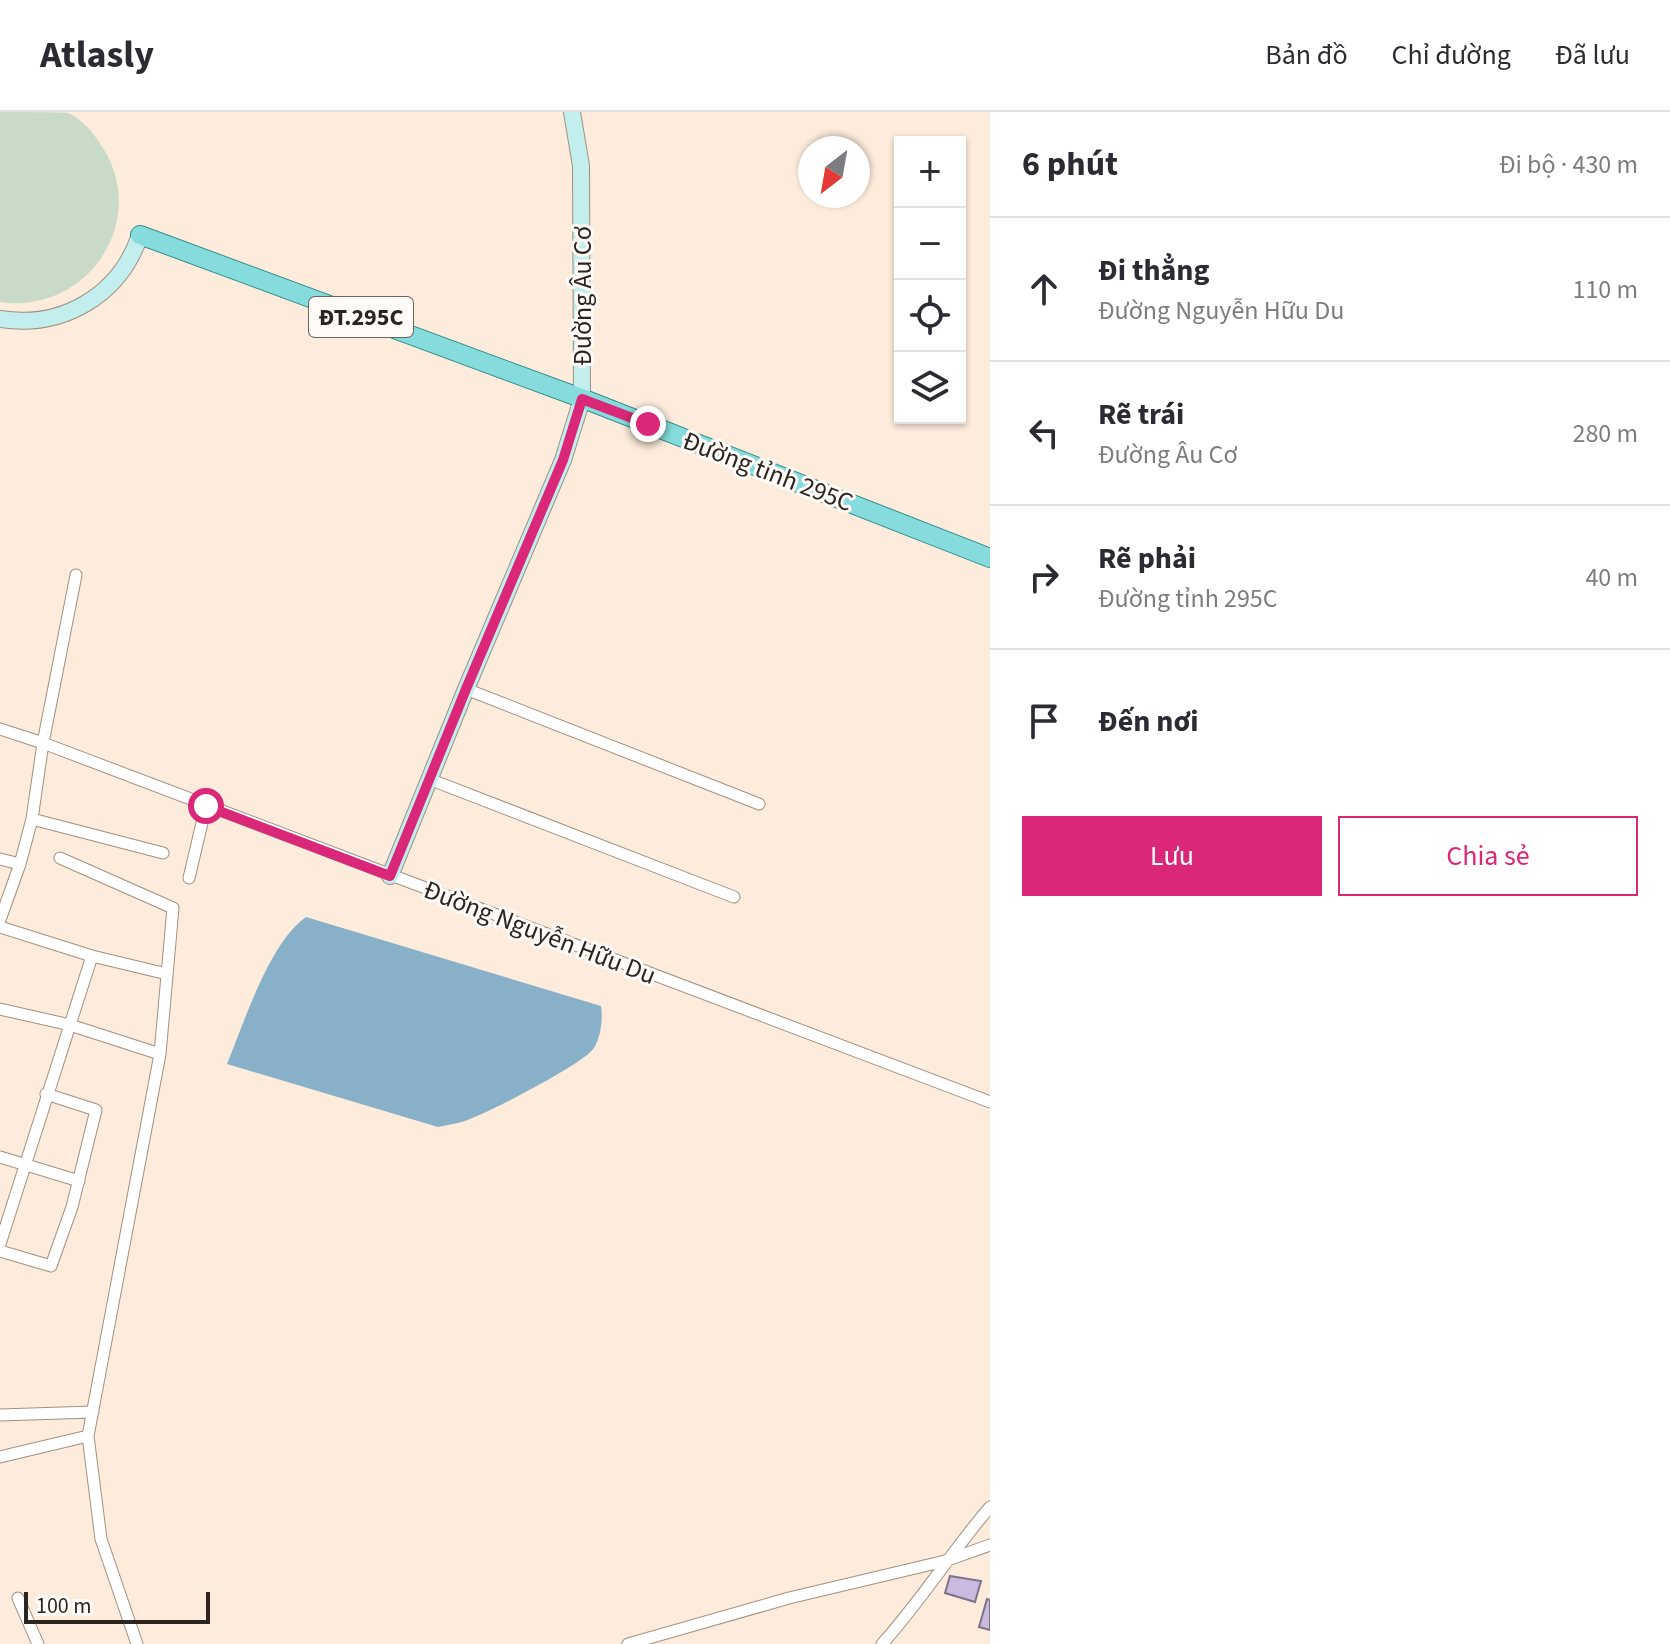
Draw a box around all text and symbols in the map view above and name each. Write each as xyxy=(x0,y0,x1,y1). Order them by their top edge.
text: Atlasly xyxy=(40,28,154,82)
text: Bản đồ xyxy=(1265,35,1348,75)
text: Chỉ đường xyxy=(1392,35,1511,75)
text: Đã lưu xyxy=(1555,35,1630,75)
north arrow xyxy=(798,136,870,208)
map controls xyxy=(894,136,966,424)
button: + xyxy=(894,136,966,208)
text: 6 phút xyxy=(1022,140,1118,189)
text: Đi bộ · 430 m xyxy=(1499,146,1638,183)
button: − xyxy=(894,208,966,280)
street label: Đường Âu Cơ xyxy=(564,226,601,366)
text: Đi thẳng xyxy=(1098,249,1210,292)
icon: ahead xyxy=(1022,267,1066,311)
text: 110 m xyxy=(1572,271,1638,308)
button: locate xyxy=(894,280,966,352)
text: Đường Nguyễn Hữu Du xyxy=(1098,292,1344,329)
road number: ĐT.295C xyxy=(309,297,413,337)
button: layers xyxy=(894,352,966,424)
text: Rẽ trái xyxy=(1098,393,1184,436)
route end xyxy=(630,406,666,442)
icon: left xyxy=(1022,411,1066,455)
text: 280 m xyxy=(1572,415,1638,452)
street label: Đường tỉnh 295C xyxy=(677,422,858,521)
text: Đường Âu Cơ xyxy=(1098,436,1238,473)
text: Rẽ phải xyxy=(1098,537,1196,580)
icon: right xyxy=(1022,555,1066,599)
text: 40 m xyxy=(1585,559,1638,596)
text: Đường tỉnh 295C xyxy=(1098,580,1278,617)
icon: arrive xyxy=(1022,699,1066,743)
text: Đến nơi xyxy=(1098,700,1198,743)
route start xyxy=(188,788,224,824)
button: Lưu xyxy=(1022,816,1322,896)
button: Chia sẻ xyxy=(1338,816,1638,896)
street label: Đường Nguyễn Hữu Du xyxy=(418,871,661,994)
scale bar xyxy=(24,1588,210,1624)
text: 100 m xyxy=(36,1590,91,1622)

